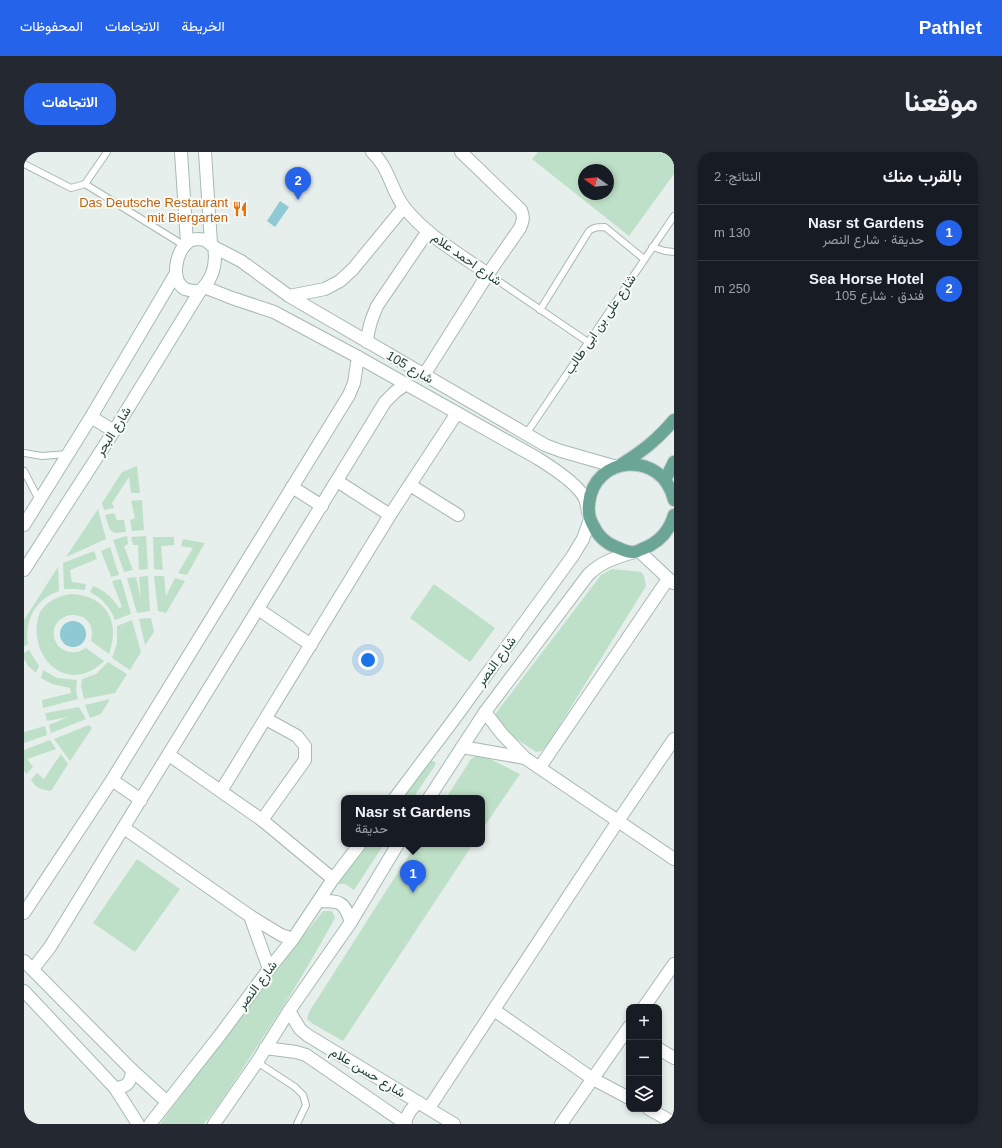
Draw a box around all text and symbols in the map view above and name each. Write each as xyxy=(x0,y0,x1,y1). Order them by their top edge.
text: Pathlet xyxy=(919,17,982,38)
text: المحفوظات xyxy=(20,18,83,34)
text: الاتجاهات xyxy=(105,18,159,34)
text: الخريطة xyxy=(181,18,225,34)
button: الاتجاهات xyxy=(24,83,116,125)
text: موقعنا xyxy=(904,86,978,117)
north arrow xyxy=(578,164,614,200)
pin: 2 xyxy=(285,167,311,200)
text: بالقرب منك xyxy=(883,167,962,186)
text: النتائج: 2 xyxy=(714,169,761,184)
place label: Das Deutsche Restaurant mit Biergarten xyxy=(79,195,228,225)
restaurant icon: Das Deutsche Restaurant mit Biergarten xyxy=(231,200,249,218)
text: Nasr st Gardens xyxy=(808,214,924,231)
text: 130 m xyxy=(714,225,750,240)
text: 1 xyxy=(945,225,953,240)
street label: شارع احمد علام xyxy=(428,229,505,290)
text: حديقة · شارع النصر xyxy=(822,232,924,247)
text: Sea Horse Hotel xyxy=(809,270,924,287)
street label: شارع على بن ابى طالب xyxy=(561,271,641,378)
text: 250 m xyxy=(714,281,750,296)
text: 2 xyxy=(945,281,953,296)
text: فندق · شارع 105 xyxy=(835,288,924,303)
street label: شارع 105 xyxy=(383,348,436,388)
street label: شارع البحر xyxy=(92,404,136,460)
street label: شارع النصر xyxy=(473,633,520,690)
your location xyxy=(358,650,378,670)
popup xyxy=(341,795,485,847)
text: Nasr st Gardens xyxy=(355,803,471,820)
text: حديقة xyxy=(355,821,388,836)
pin: 1 xyxy=(400,860,426,893)
street label: شارع النصر xyxy=(233,958,282,1014)
map controls xyxy=(626,1004,662,1112)
button: + xyxy=(626,1004,662,1040)
button: − xyxy=(626,1040,662,1076)
street label: شارع حسن علام xyxy=(327,1044,408,1102)
button: layers xyxy=(626,1076,662,1112)

